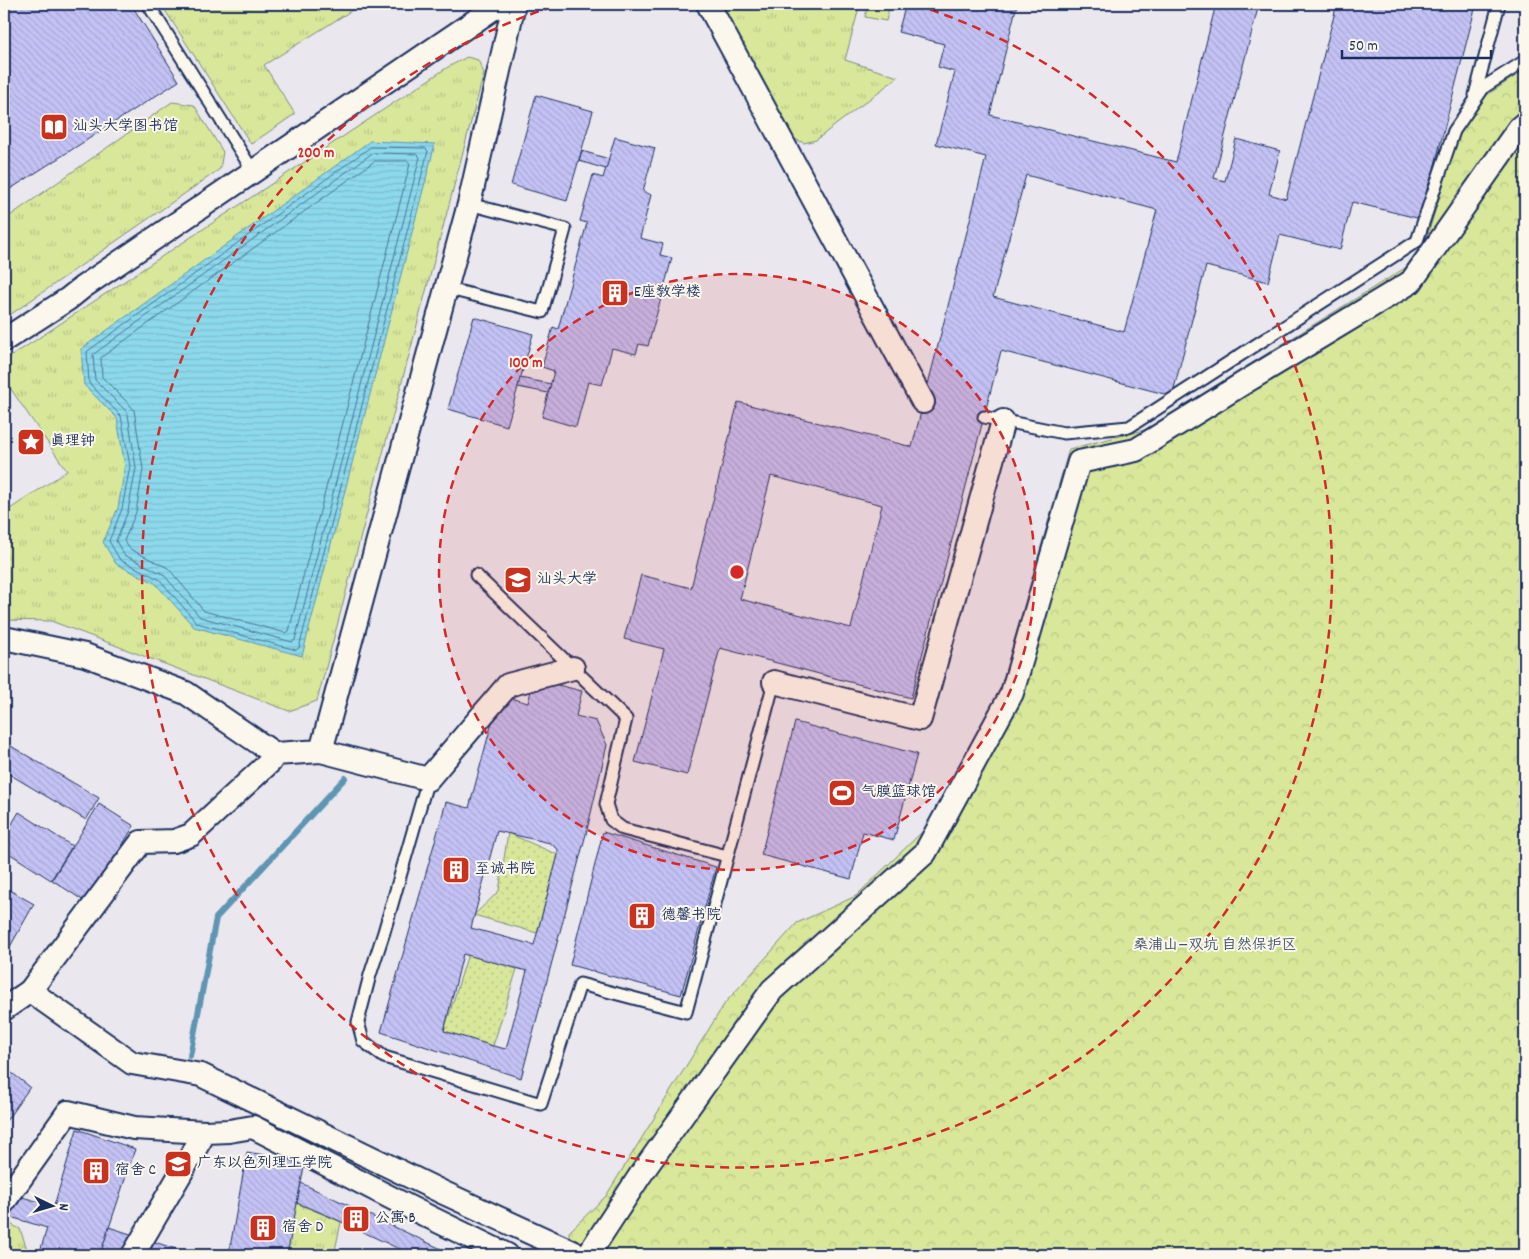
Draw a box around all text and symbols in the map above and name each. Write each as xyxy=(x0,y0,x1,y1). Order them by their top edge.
scale bar xyxy=(1342,28,1490,60)
text: 50 m xyxy=(1349,36,1378,58)
library icon: 汕头大学图书馆 xyxy=(39,112,69,142)
place label: 汕头大学图书馆 xyxy=(73,116,178,138)
text: 200 m xyxy=(298,143,334,165)
building icon: E座教学楼 xyxy=(600,278,630,308)
place label: E座教学楼 xyxy=(634,282,701,304)
text: 100 m xyxy=(509,353,543,375)
place icon: 真理钟 xyxy=(16,427,46,457)
place label: 真理钟 xyxy=(50,431,95,453)
centre of rings xyxy=(728,563,746,581)
school or university icon: 汕头大学 xyxy=(503,565,533,595)
place label: 汕头大学 xyxy=(537,569,597,591)
sports icon: 气膜篮球馆 xyxy=(827,778,857,808)
place label: 气膜篮球馆 xyxy=(861,782,936,804)
building icon: 至诚书院 xyxy=(441,855,471,885)
place label: 至诚书院 xyxy=(475,859,535,881)
building icon: 德馨书院 xyxy=(627,901,657,931)
place label: 德馨书院 xyxy=(661,905,721,927)
park label: 桑浦山—双坑 自然保护区 xyxy=(1133,935,1297,957)
school or university icon: 广东以色列理工学院 xyxy=(163,1149,193,1179)
place label: 广东以色列理工学院 xyxy=(197,1153,332,1175)
building icon: 宿舍 C xyxy=(81,1156,111,1186)
place label: 宿舍 C xyxy=(115,1160,156,1182)
north arrow xyxy=(28,1182,78,1232)
text: N xyxy=(53,1203,73,1211)
building icon: 公寓 B xyxy=(341,1204,371,1234)
place label: 公寓 B xyxy=(375,1208,416,1230)
building icon: 宿舍 D xyxy=(248,1213,278,1243)
place label: 宿舍 D xyxy=(282,1217,323,1239)

